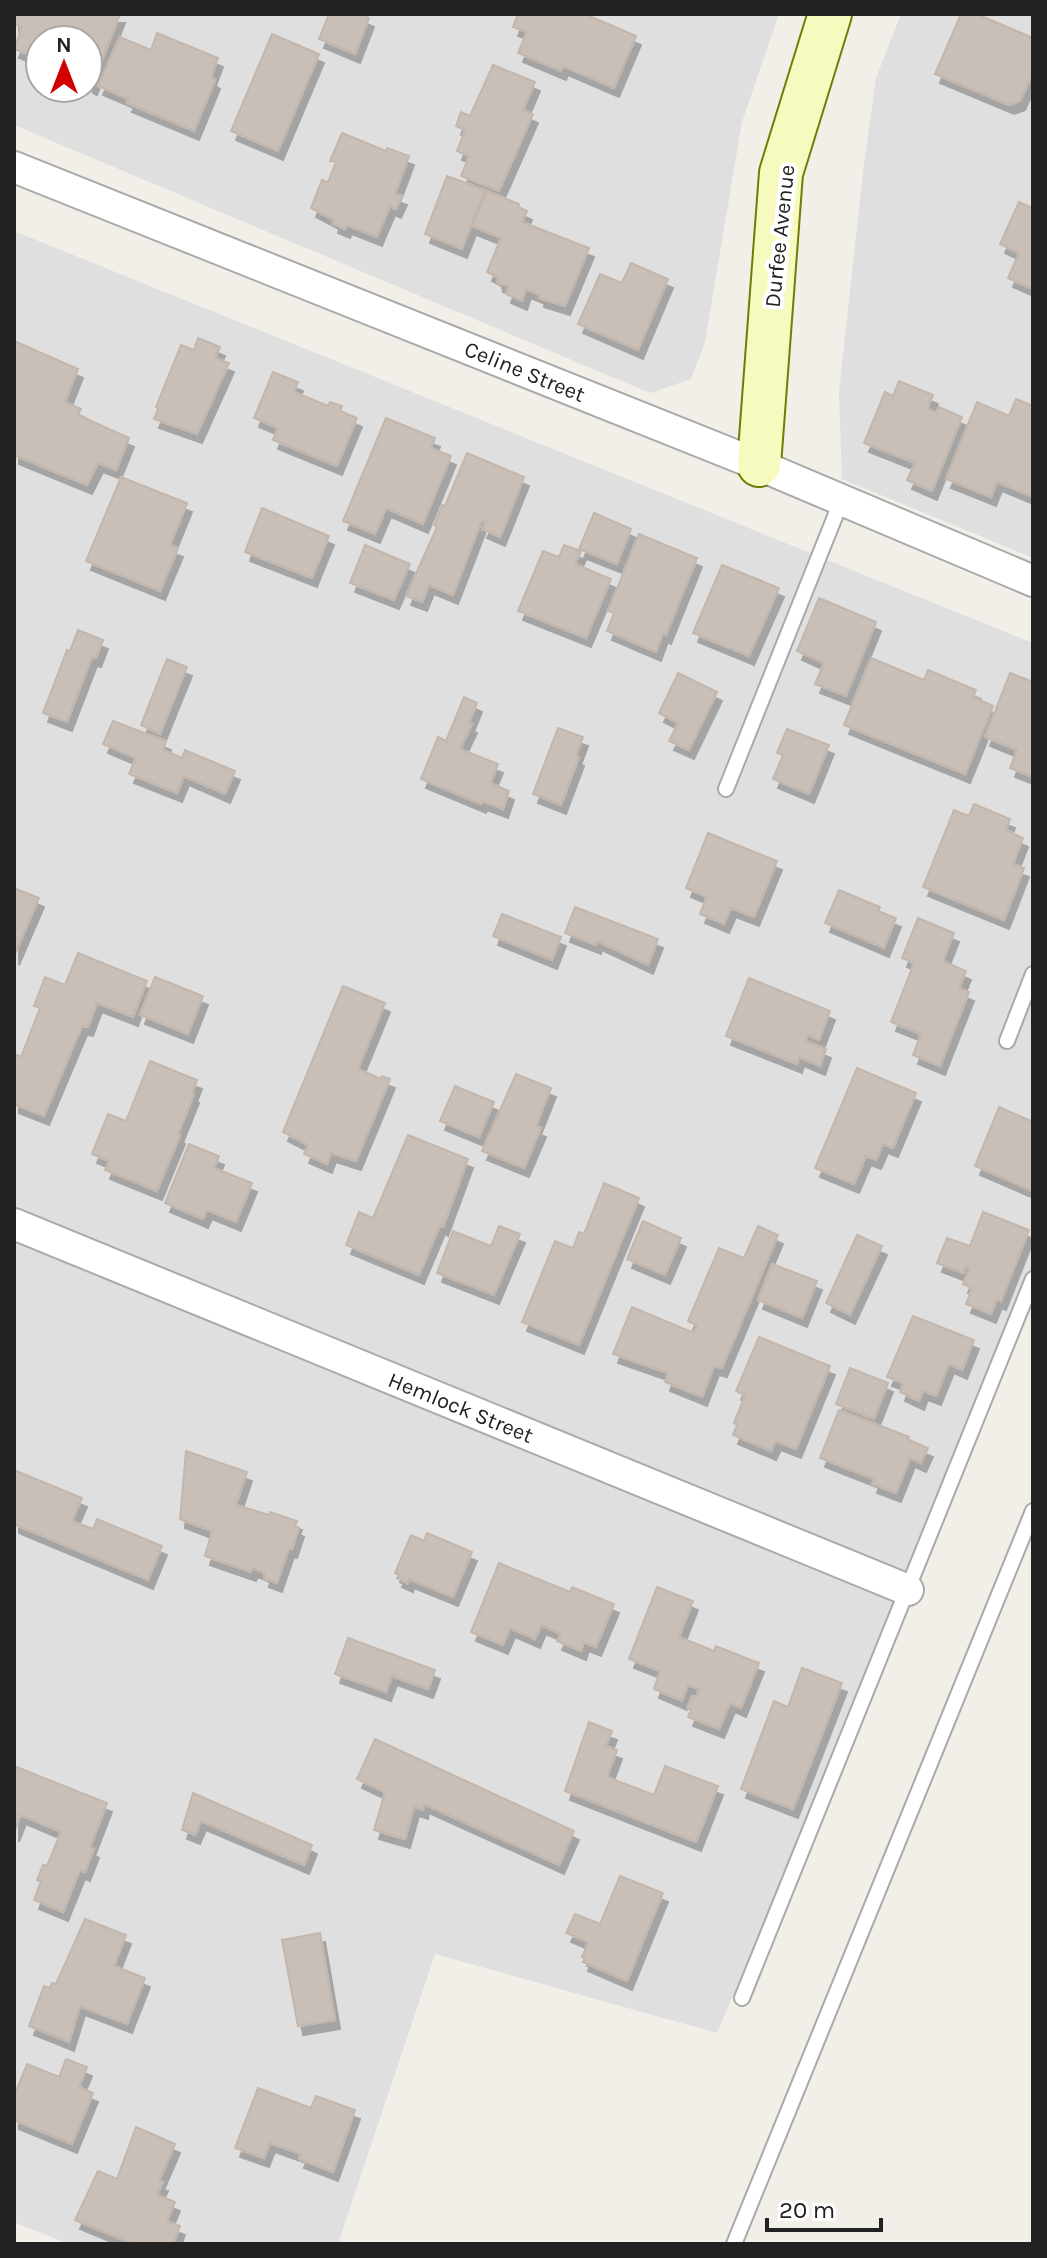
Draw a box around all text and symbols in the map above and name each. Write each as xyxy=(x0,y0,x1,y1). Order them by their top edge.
north arrow xyxy=(24,24,104,104)
text: N xyxy=(56,32,72,58)
street label: Durfee Avenue xyxy=(760,163,800,309)
street label: Celine Street xyxy=(461,336,589,408)
street label: Hemlock Street xyxy=(384,1367,537,1449)
scale bar xyxy=(767,2182,881,2232)
text: 20 m xyxy=(779,2196,835,2224)

